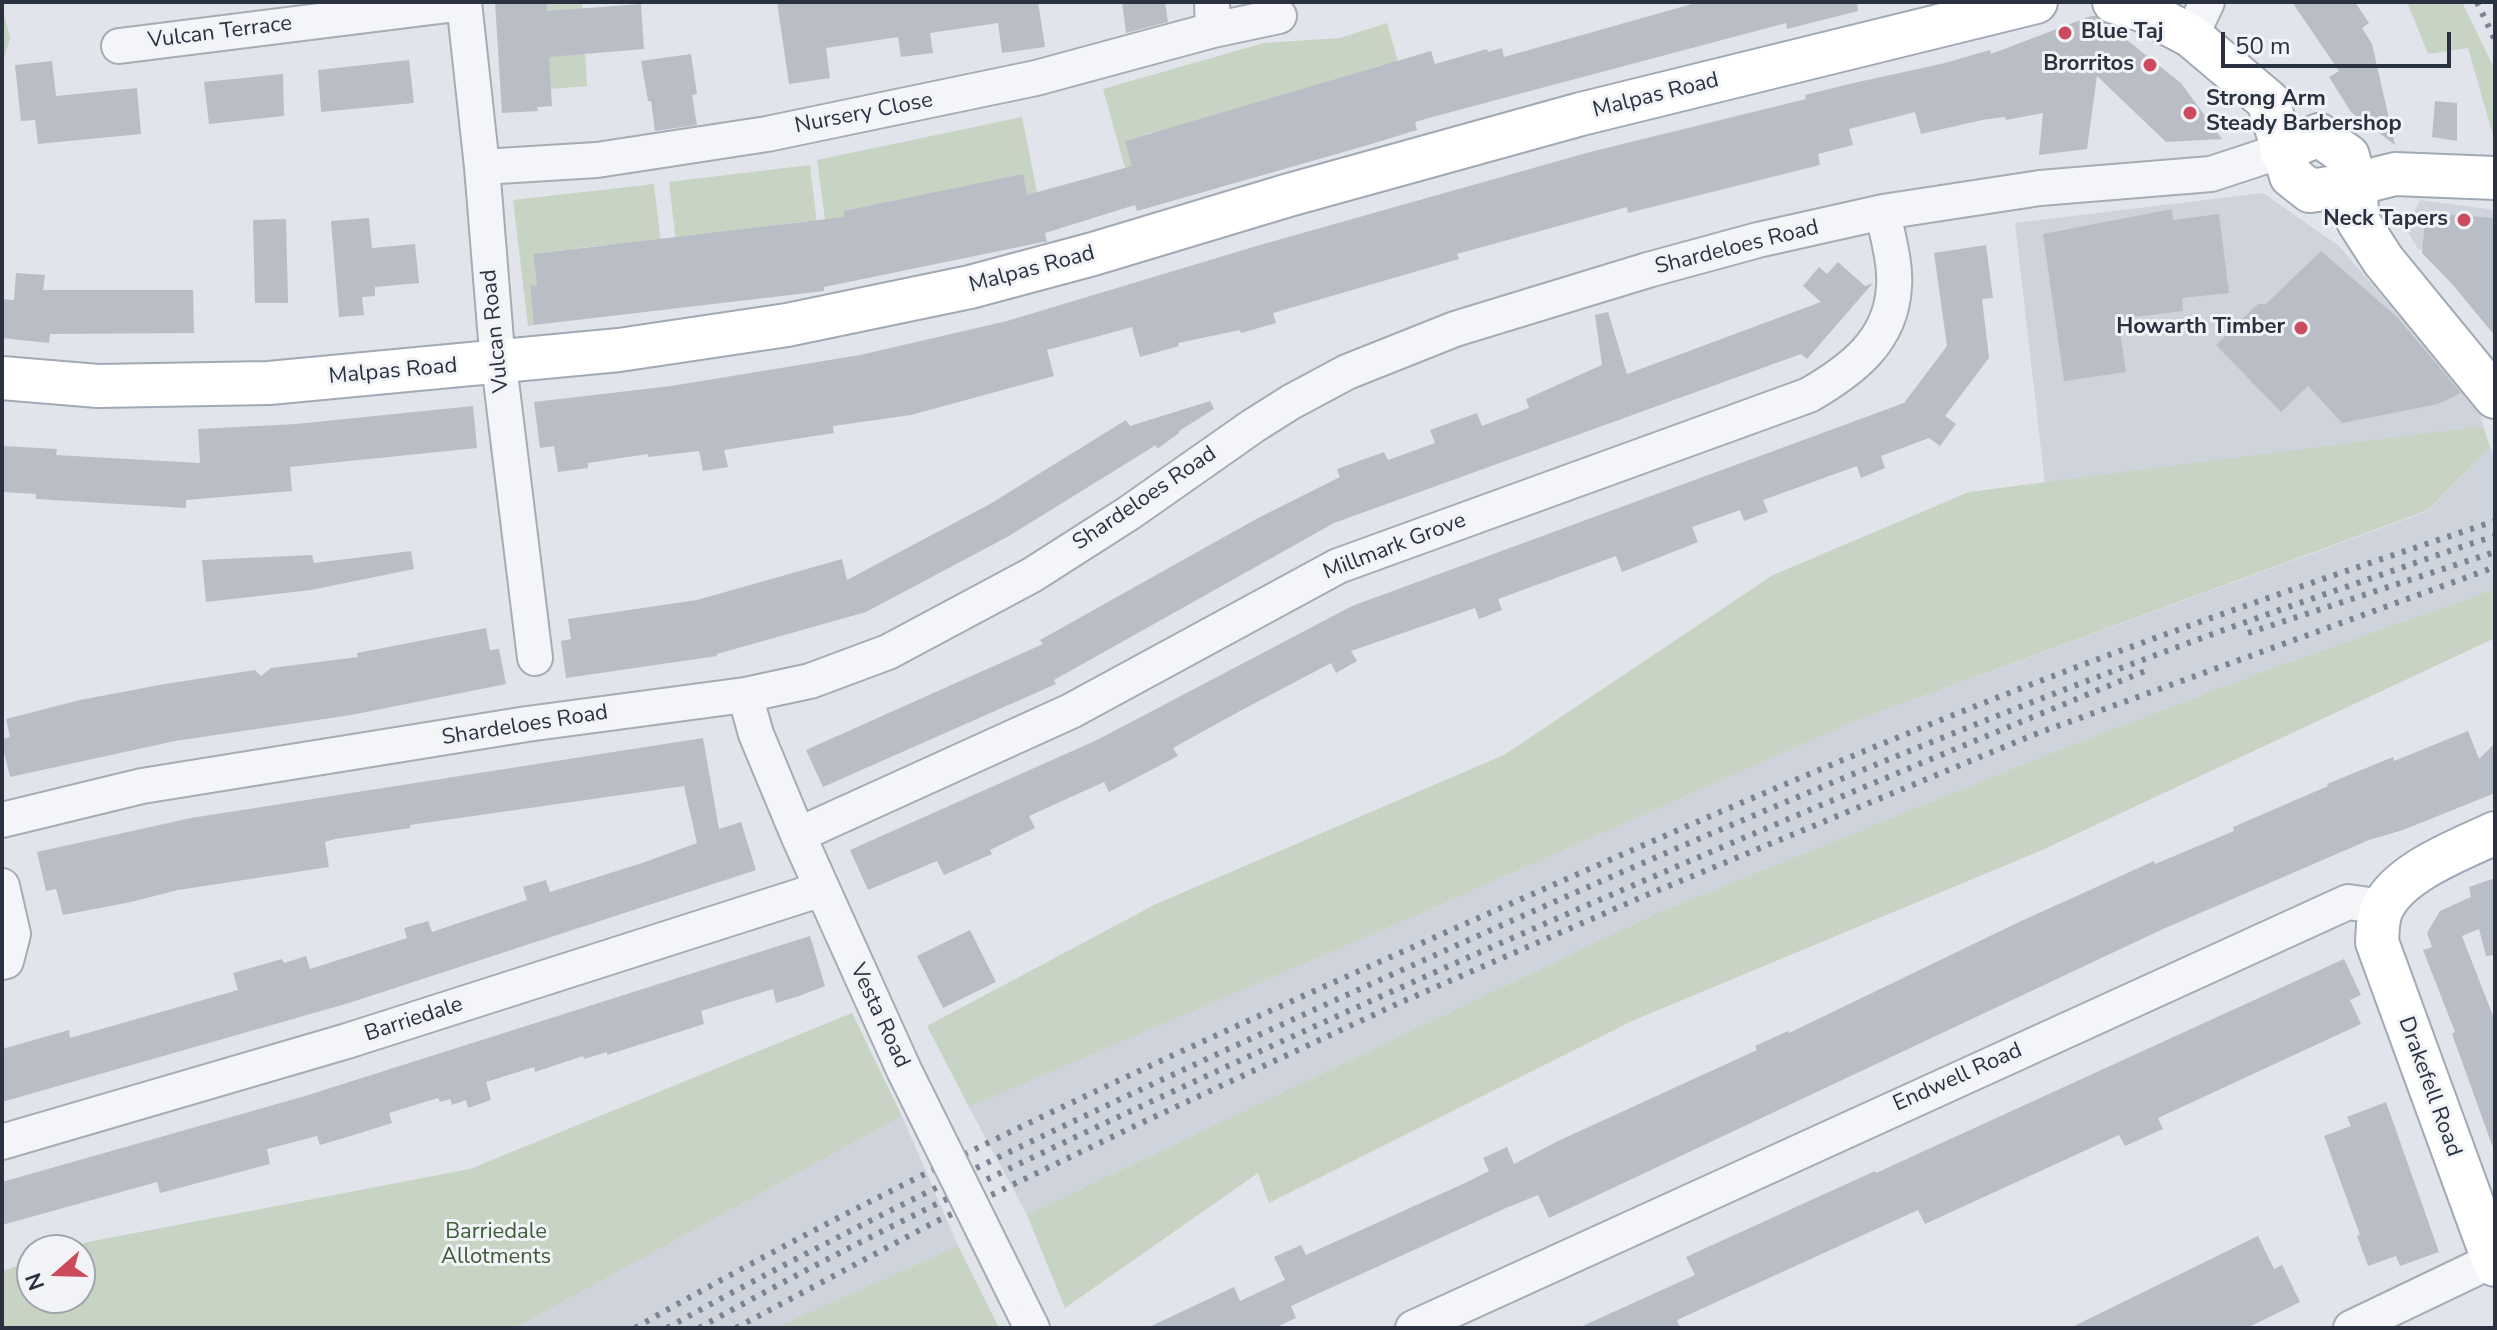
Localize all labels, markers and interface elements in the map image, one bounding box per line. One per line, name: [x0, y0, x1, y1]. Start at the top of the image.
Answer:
street label: Vulcan Terrace: [146, 11, 294, 55]
scale bar: [2225, 16, 2455, 66]
place label: Blue Taj: [2081, 20, 2163, 46]
marker: Blue Taj: [2056, 24, 2074, 42]
text: 50 m: [2235, 30, 2291, 62]
place label: Brorritos: [2043, 52, 2134, 78]
marker: Brorritos: [2141, 56, 2159, 74]
street label: Malpas Road: [1590, 68, 1722, 124]
place label: Strong Arm Steady Barbershop: [2206, 87, 2402, 138]
street label: Nursery Close: [793, 88, 935, 140]
marker: Strong Arm Steady Barbershop: [2181, 104, 2199, 122]
place label: Neck Tapers: [2323, 207, 2448, 233]
marker: Neck Tapers: [2455, 211, 2473, 229]
street label: Shardeloes Road: [1652, 215, 1822, 281]
street label: Malpas Road: [966, 241, 1098, 299]
street label: Vulcan Road: [476, 268, 516, 394]
place label: Howarth Timber: [2116, 315, 2285, 341]
marker: Howarth Timber: [2292, 319, 2310, 337]
street label: Malpas Road: [328, 353, 458, 391]
street label: Shardeloes Road: [1068, 441, 1222, 557]
street label: Millmark Grove: [1320, 508, 1470, 586]
street label: Shardeloes Road: [440, 700, 610, 752]
street label: Vesta Road: [843, 960, 915, 1072]
street label: Barriedale: [362, 992, 466, 1048]
street label: Drakefell Road: [2392, 1014, 2466, 1160]
street label: Endwell Road: [1890, 1038, 2026, 1118]
park label: Barriedale Allotments: [441, 1220, 551, 1272]
north arrow: [16, 1234, 96, 1314]
text: N: [18, 1269, 52, 1294]

